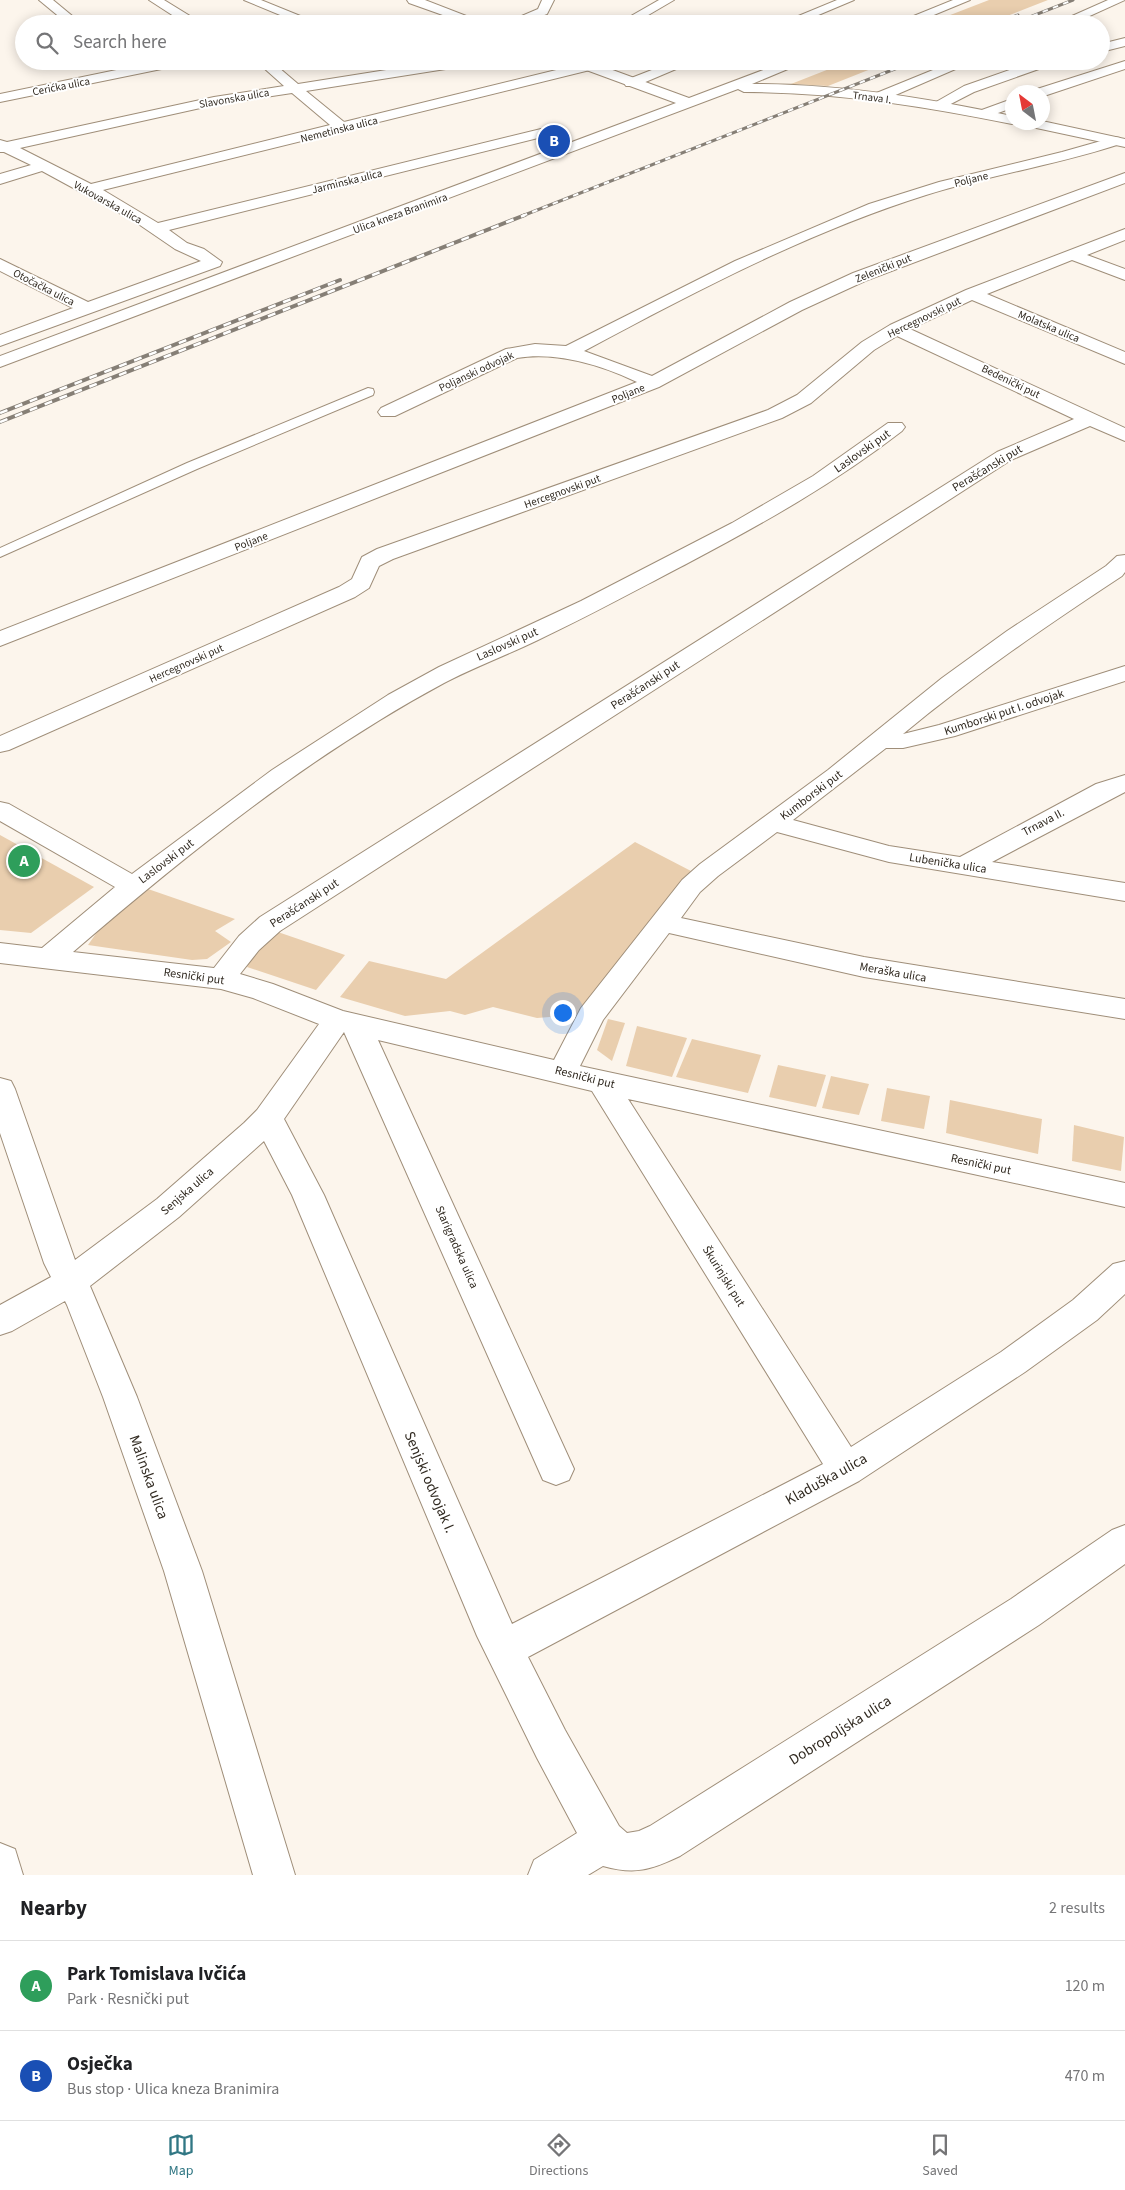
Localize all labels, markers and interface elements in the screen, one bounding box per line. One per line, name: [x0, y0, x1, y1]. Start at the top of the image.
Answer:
search box: [15, 15, 1110, 70]
icon: search: [33, 29, 61, 57]
text: Search here: [73, 29, 167, 56]
street label: Cerićka ulica: [31, 74, 91, 99]
street label: Slavonska ulica: [198, 85, 270, 112]
north arrow: [1005, 85, 1050, 130]
street label: Trnava I.: [852, 88, 892, 107]
street label: Nemetinska ulica: [299, 113, 379, 146]
pin: B: [538, 122, 570, 160]
street label: Jarminska ulica: [310, 165, 384, 197]
street label: Poljane: [953, 168, 990, 191]
street label: Vukovarska ulica: [71, 177, 145, 228]
street label: Ulica kneza Branimira: [351, 189, 450, 238]
street label: Zelenički put: [853, 250, 914, 287]
street label: Otočačka ulica: [10, 265, 77, 309]
street label: Hercegnovski put: [885, 293, 964, 342]
street label: Molatska ulica: [1016, 307, 1082, 346]
street label: Poljanski odvojak: [436, 347, 517, 395]
street label: Bedenički put: [979, 361, 1043, 402]
street label: Poljane: [609, 380, 648, 407]
street label: Laslovski put: [831, 426, 894, 477]
street label: Perašćanski put: [949, 441, 1025, 496]
street label: Hercegnovski put: [522, 471, 603, 512]
street label: Poljane: [232, 528, 271, 555]
street label: Laslovski put: [474, 623, 541, 666]
street label: Hercegnovski put: [147, 640, 226, 687]
street label: Perašćanski put: [608, 657, 683, 714]
street label: Kumborski put I. odvojak: [942, 685, 1066, 740]
street label: Kumborski put: [777, 766, 846, 824]
street label: Trnava II.: [1019, 804, 1067, 841]
street label: Laslovski put: [135, 835, 198, 888]
pin: A: [8, 842, 40, 880]
street label: Lubenička ulica: [908, 849, 988, 878]
street label: Perašćanski put: [267, 875, 342, 932]
street label: Meraška ulica: [858, 958, 928, 987]
street label: Resnički put: [162, 964, 225, 989]
your location: [550, 1000, 576, 1026]
street label: Resnički put: [553, 1062, 617, 1093]
street label: Resnički put: [949, 1150, 1013, 1179]
street label: Senjska ulica: [157, 1164, 217, 1219]
street label: Starigradska ulica: [431, 1203, 482, 1291]
street label: Škurinjski put: [698, 1243, 749, 1310]
street label: Senjski odvojak I.: [399, 1428, 460, 1536]
street label: Malinska ulica: [124, 1432, 173, 1522]
street label: Kladuška ulica: [782, 1448, 871, 1511]
street label: Dobropoljska ulica: [785, 1691, 895, 1770]
text: Nearby: [20, 1893, 87, 1923]
text: 2 results: [1049, 1897, 1105, 1919]
text: Park Tomislava Ivčića: [67, 1961, 246, 1988]
text: A: [31, 1975, 41, 1997]
text: 120 m: [1065, 1975, 1105, 1997]
text: Park · Resnički put: [67, 1988, 189, 2010]
text: Osječka: [67, 2051, 133, 2078]
text: B: [31, 2065, 41, 2087]
text: 470 m: [1065, 2065, 1105, 2087]
text: Bus stop · Ulica kneza Branimira: [67, 2078, 279, 2100]
tab: Map: [167, 2131, 195, 2181]
tab: Directions: [529, 2131, 588, 2181]
tab: Saved: [922, 2131, 958, 2181]

